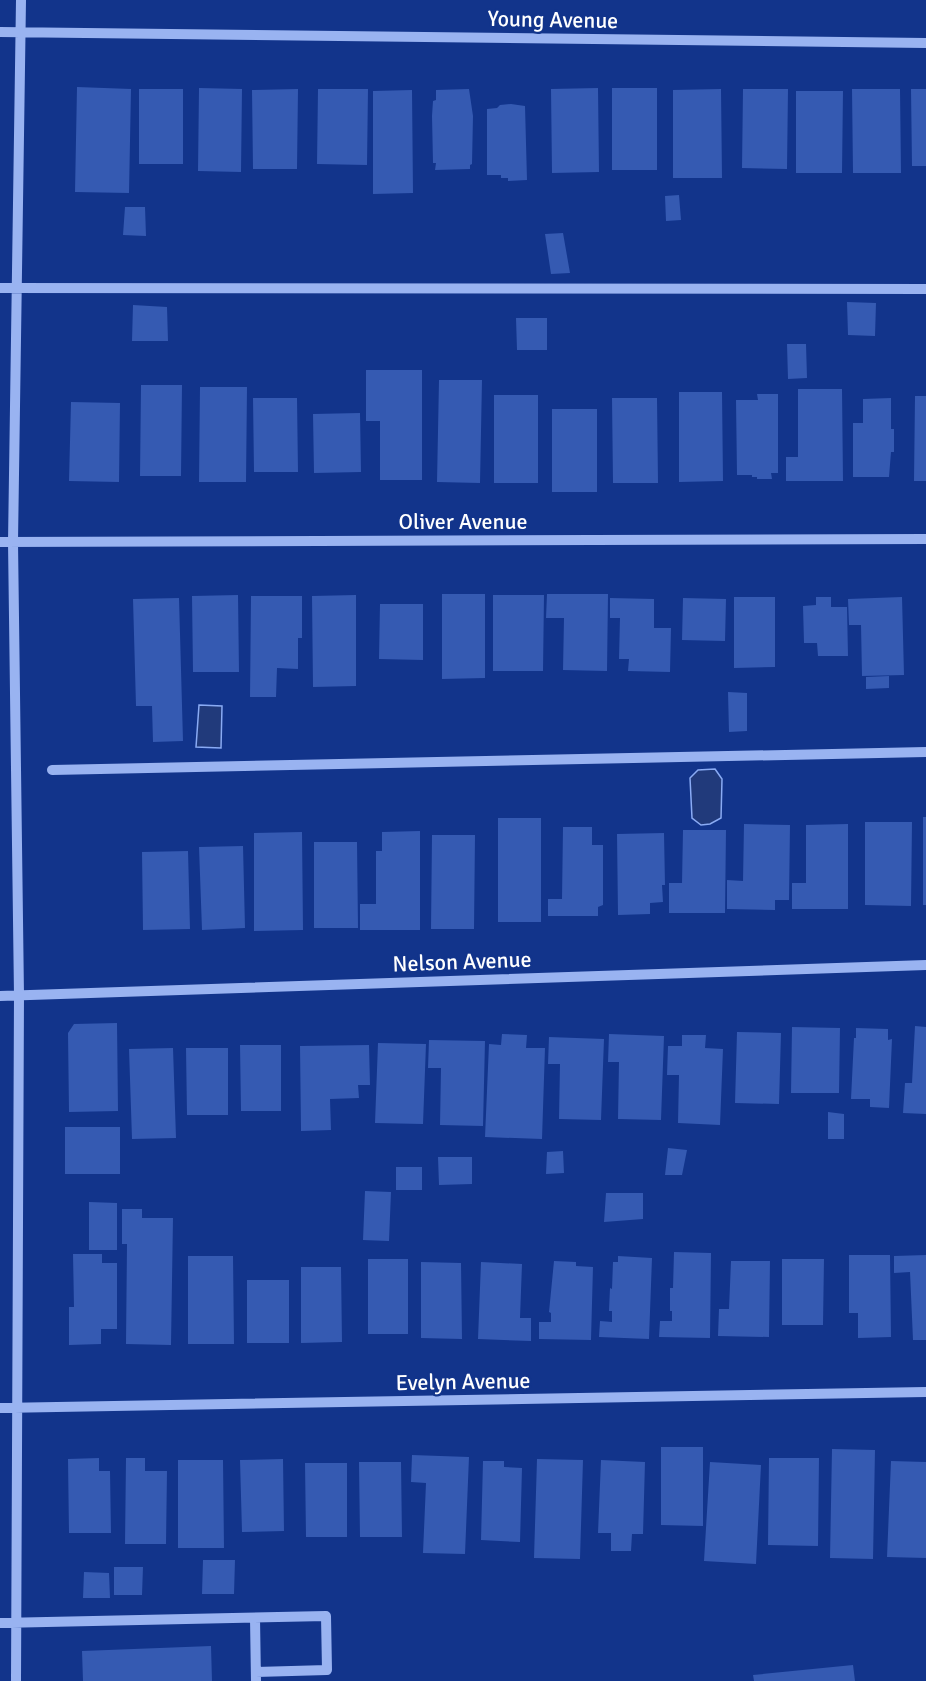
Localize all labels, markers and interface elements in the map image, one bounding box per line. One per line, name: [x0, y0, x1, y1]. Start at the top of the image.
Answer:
street label: Young Avenue: [487, 5, 618, 34]
street label: Oliver Avenue: [398, 508, 528, 535]
street label: Nelson Avenue: [392, 946, 532, 977]
street label: Evelyn Avenue: [395, 1367, 531, 1396]

